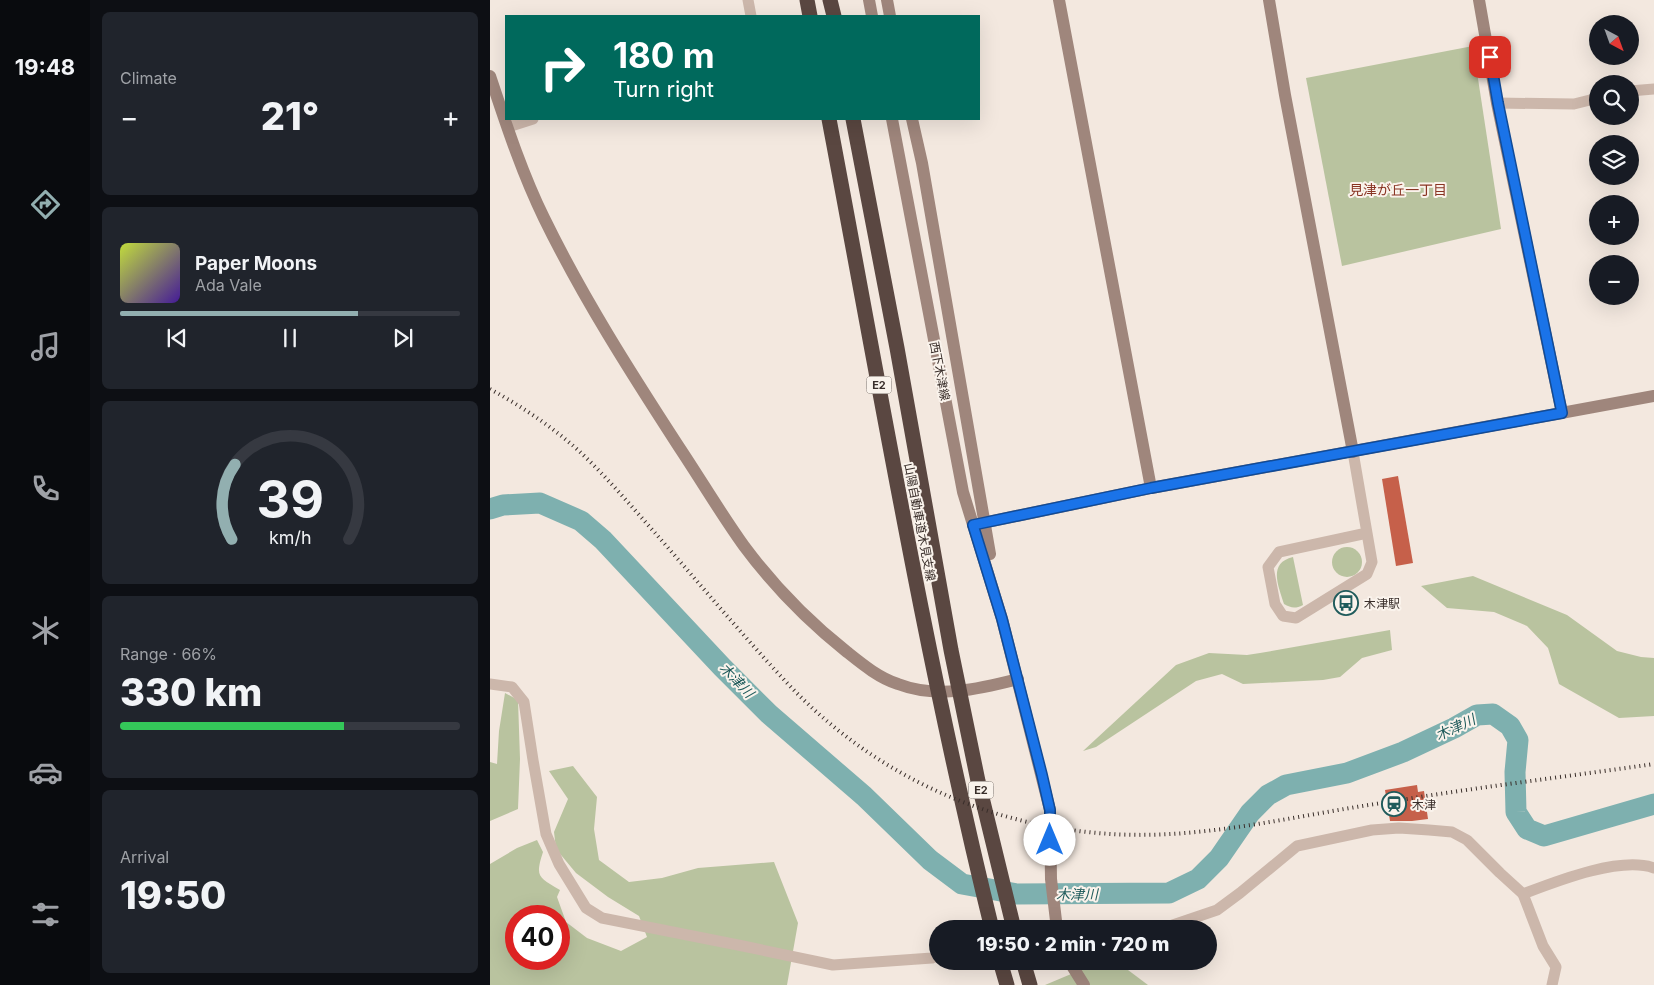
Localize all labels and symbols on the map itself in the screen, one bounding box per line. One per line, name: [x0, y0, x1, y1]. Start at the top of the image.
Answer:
north arrow: [1589, 15, 1639, 65]
pin: [1469, 36, 1511, 78]
district label: 見津が丘一丁目: [1349, 181, 1447, 198]
street label: 西下木津線: [927, 340, 953, 402]
road number: E2: [866, 376, 892, 394]
street label: 山陽自動車道木見支線: [901, 462, 939, 582]
bus stop icon: 木津駅: [1333, 590, 1359, 616]
place label: 木津駅: [1364, 596, 1400, 611]
water label: 木津川: [716, 659, 759, 702]
water label: 木津川: [1432, 710, 1479, 744]
road number: E2: [968, 782, 994, 798]
station icon: 木津: [1381, 791, 1407, 817]
place label: 木津: [1412, 797, 1436, 812]
position arrow: [1023, 813, 1075, 865]
water label: 木津川: [1056, 885, 1100, 903]
speed limit sign: 40: [505, 905, 570, 970]

